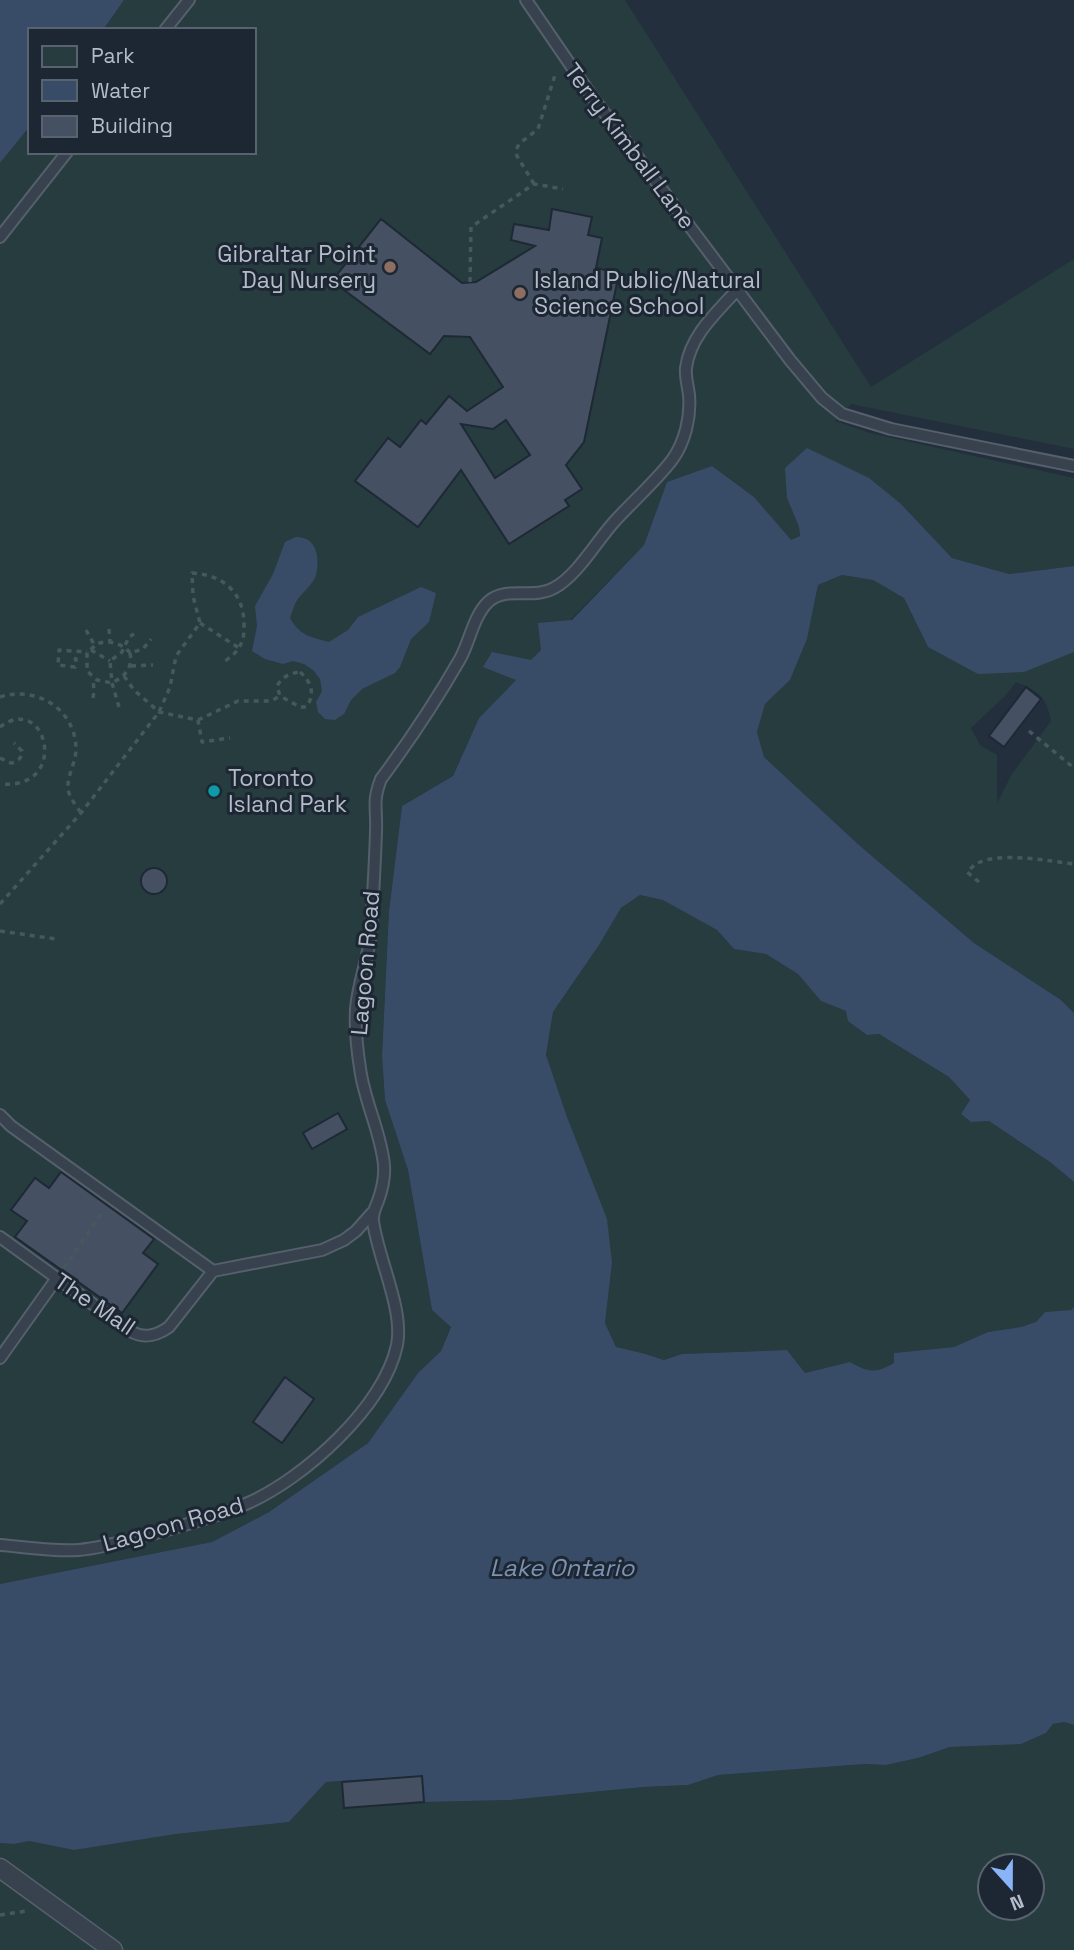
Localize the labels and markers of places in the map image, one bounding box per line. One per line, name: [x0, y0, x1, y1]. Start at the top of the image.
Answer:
place label: Gibraltar Point Day Nursery: [217, 239, 376, 295]
marker: Gibraltar Point Day Nursery: [382, 259, 398, 275]
place label: Island Public/Natural Science School: [534, 265, 761, 321]
marker: Island Public/Natural Science School: [512, 285, 528, 301]
place label: Toronto Island Park: [228, 763, 347, 819]
marker: Toronto Island Park: [206, 783, 222, 799]

